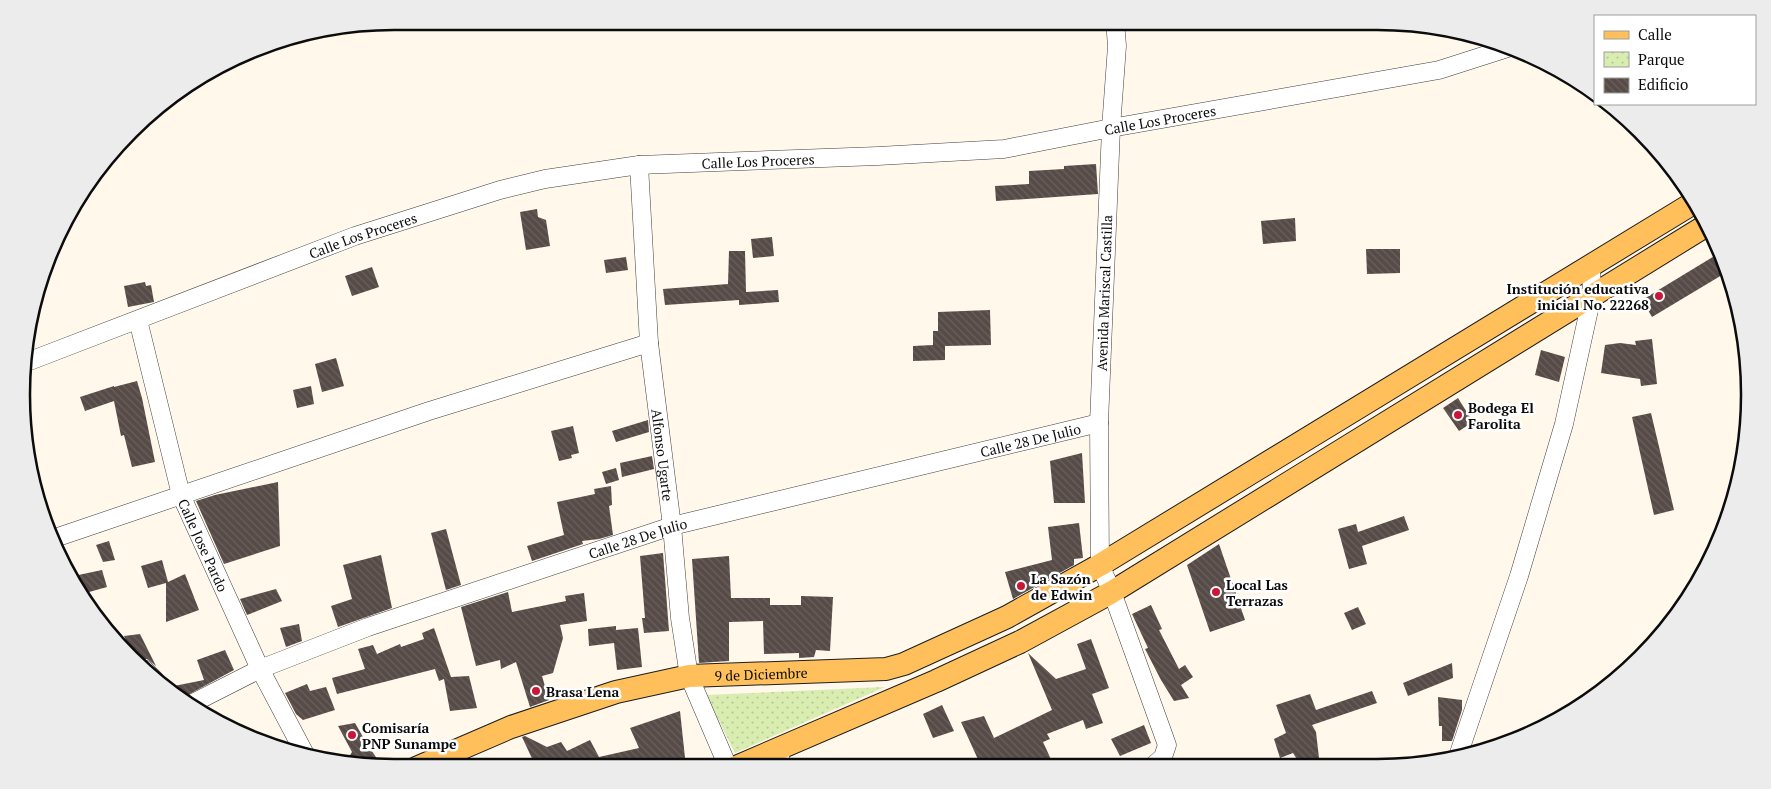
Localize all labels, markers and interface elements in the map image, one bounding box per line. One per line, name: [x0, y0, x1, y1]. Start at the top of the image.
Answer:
legend: [1594, 15, 1756, 105]
text: Calle: [1638, 24, 1672, 44]
text: Parque: [1638, 49, 1685, 69]
text: Edificio: [1638, 74, 1688, 94]
street label: Calle Los Proceres: [1102, 100, 1217, 139]
street label: Calle Los Proceres: [701, 149, 815, 172]
street label: Calle Los Proceres: [306, 208, 419, 262]
street label: Avenida Mariscal Castilla: [1092, 215, 1116, 371]
place label: Institución educativa inicial No. 22268: [1507, 279, 1649, 314]
marker: Institución educativa inicial No. 22268: [1653, 290, 1665, 302]
place label: Bodega El Farolita: [1468, 398, 1534, 433]
street label: Alfonso Ugarte: [648, 407, 678, 502]
marker: Bodega El Farolita: [1452, 409, 1464, 421]
street label: Calle 28 De Julio: [978, 418, 1083, 461]
street label: Calle Jose Pardo: [174, 495, 233, 595]
street label: Calle 28 De Julio: [586, 513, 689, 563]
place label: La Sazón de Edwin: [1031, 569, 1092, 604]
place label: Local Las Terrazas: [1226, 575, 1288, 610]
marker: La Sazón de Edwin: [1015, 580, 1027, 592]
marker: Local Las Terrazas: [1210, 586, 1222, 598]
street label: 9 de Diciembre: [714, 662, 808, 685]
place label: Brasa Lena: [546, 682, 620, 701]
marker: Brasa Lena: [530, 685, 542, 697]
place label: Comisaría PNP Sunampe: [362, 718, 457, 753]
marker: Comisaría PNP Sunampe: [346, 729, 358, 741]

